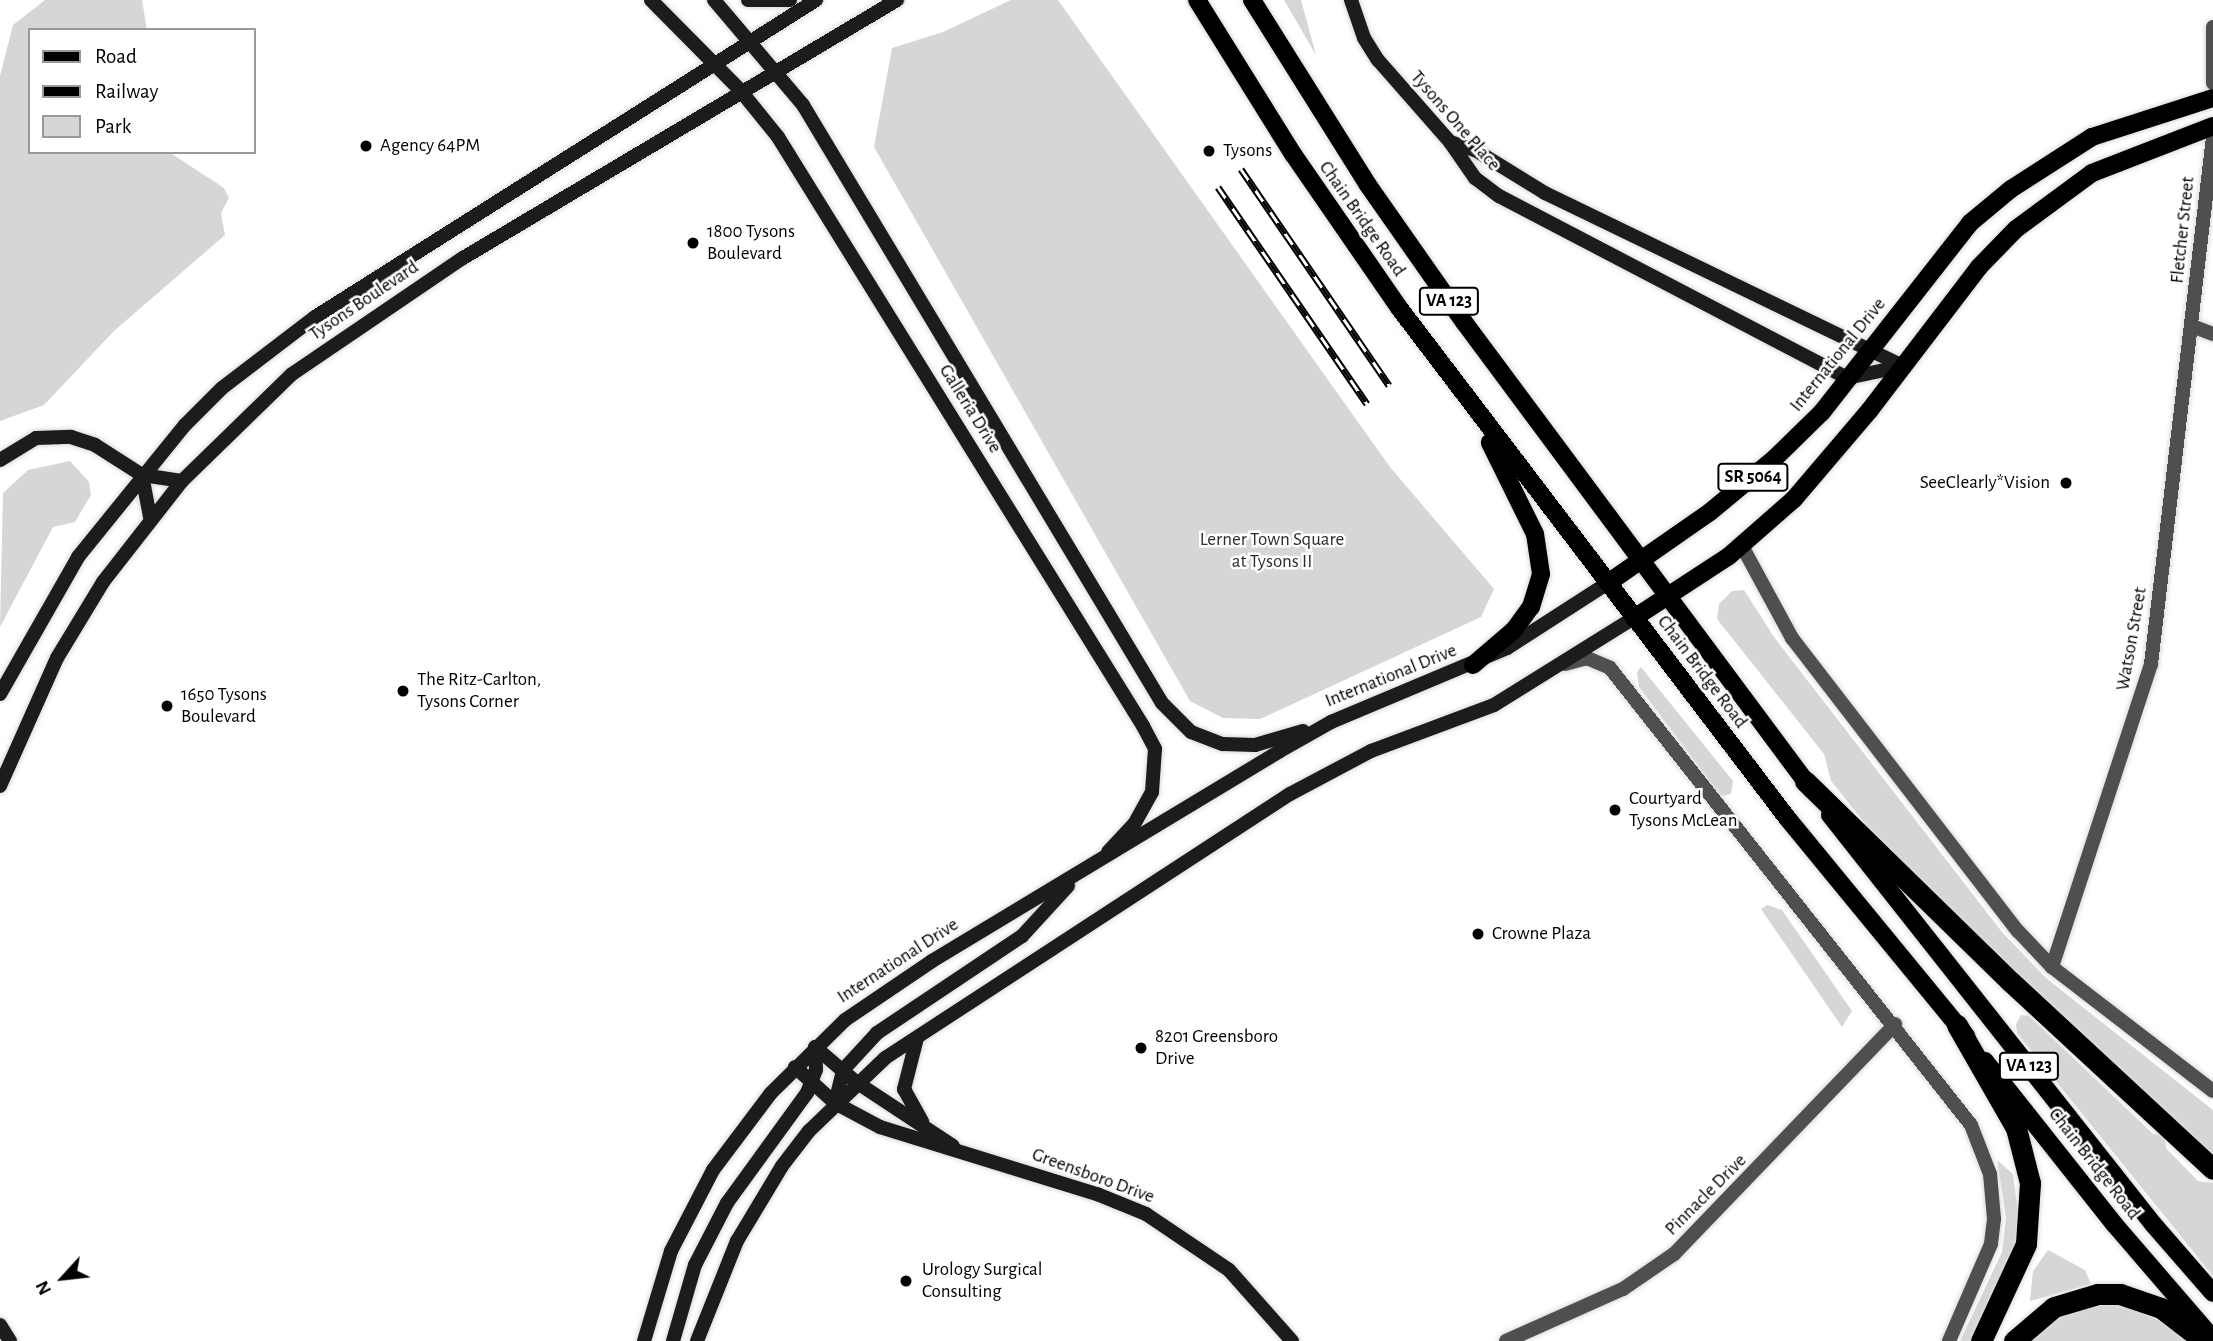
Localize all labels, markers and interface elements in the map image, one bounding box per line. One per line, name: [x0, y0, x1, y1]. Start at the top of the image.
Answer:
legend: [28, 28, 256, 154]
text: Road: [95, 46, 137, 67]
street label: Tysons One Place: [1405, 66, 1505, 176]
text: Railway: [95, 81, 158, 102]
text: Park: [95, 116, 131, 137]
place label: Agency 64PM: [380, 135, 480, 157]
marker: Agency 64PM: [358, 138, 374, 154]
place label: Tysons: [1223, 140, 1272, 162]
marker: Tysons: [1201, 143, 1217, 159]
street label: Chain Bridge Road: [1314, 157, 1410, 281]
street label: Fletcher Street: [2166, 175, 2200, 285]
place label: 1800 Tysons Boulevard: [707, 221, 795, 265]
marker: 1800 Tysons Boulevard: [685, 235, 701, 251]
street label: Tysons Boulevard: [305, 256, 423, 346]
road number: VA 123: [1418, 286, 1480, 316]
street label: International Drive: [1785, 294, 1891, 416]
street label: Galleria Drive: [934, 360, 1006, 458]
road number: SR 5064: [1716, 462, 1790, 491]
place label: SeeClearly*Vision: [1920, 472, 2050, 494]
marker: SeeClearly*Vision: [2056, 473, 2076, 493]
park label: Lerner Town Square at Tysons II: [1200, 529, 1344, 573]
street label: Watson Street: [2112, 586, 2152, 692]
street label: Chain Bridge Road: [1652, 611, 1752, 733]
street label: International Drive: [1322, 639, 1460, 713]
place label: The Ritz-Carlton, Tysons Corner: [417, 669, 541, 713]
marker: The Ritz-Carlton, Tysons Corner: [395, 683, 411, 699]
place label: 1650 Tysons Boulevard: [181, 684, 267, 728]
marker: 1650 Tysons Boulevard: [159, 698, 175, 714]
place label: Courtyard Tysons McLean: [1629, 788, 1737, 832]
marker: Courtyard Tysons McLean: [1607, 802, 1623, 818]
street label: International Drive: [833, 913, 963, 1009]
place label: Crowne Plaza: [1492, 923, 1591, 945]
marker: Crowne Plaza: [1470, 926, 1486, 942]
place label: 8201 Greensboro Drive: [1155, 1026, 1278, 1070]
marker: 8201 Greensboro Drive: [1133, 1040, 1149, 1056]
road number: VA 123: [1997, 1051, 2060, 1080]
street label: Chain Bridge Road: [2043, 1104, 2145, 1224]
street label: Greensboro Drive: [1029, 1143, 1157, 1209]
street label: Pinnacle Drive: [1660, 1149, 1752, 1241]
north arrow: [28, 1243, 98, 1313]
place label: Urology Surgical Consulting: [922, 1259, 1043, 1303]
marker: Urology Surgical Consulting: [896, 1271, 916, 1291]
text: N: [32, 1278, 55, 1298]

